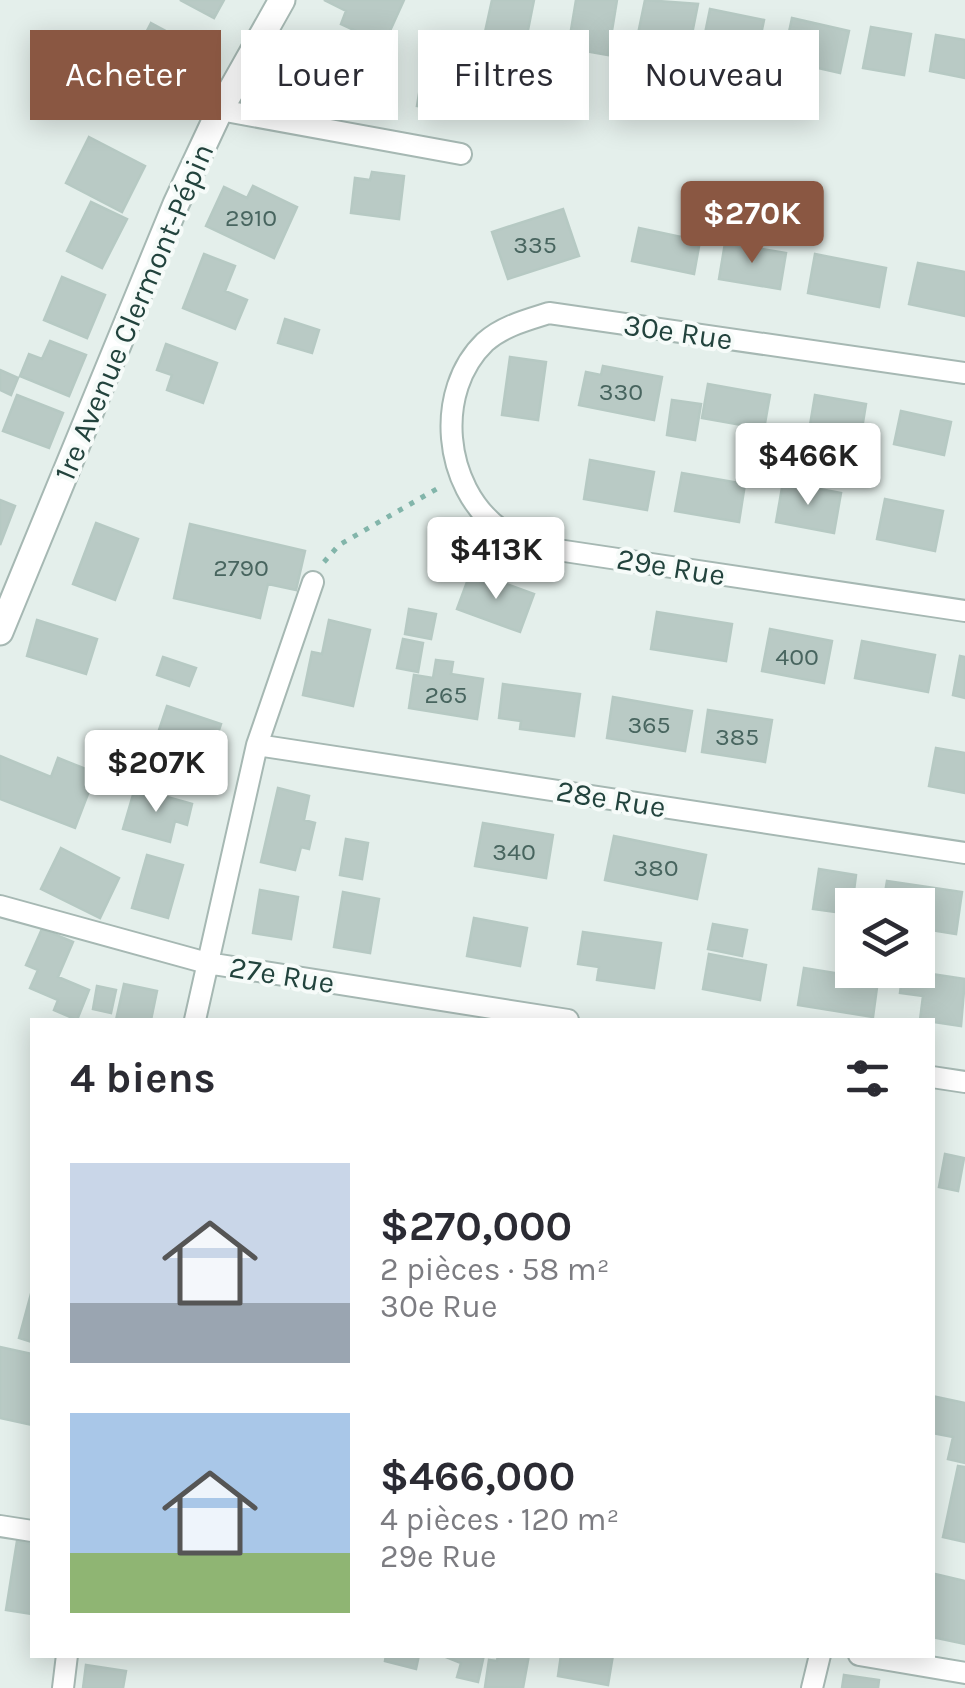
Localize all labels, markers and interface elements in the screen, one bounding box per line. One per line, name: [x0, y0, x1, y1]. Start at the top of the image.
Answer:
chip: Acheter: [30, 30, 221, 120]
chip: Louer: [241, 30, 398, 120]
chip: Filtres: [418, 30, 589, 120]
chip: Nouveau: [609, 30, 819, 120]
street label: 1re Avenue Clermont-Pépin: [46, 138, 222, 486]
pin: $270K: [682, 181, 822, 266]
text: $270K: [703, 195, 801, 232]
house number: 2910: [225, 203, 277, 232]
house number: 335: [513, 230, 557, 259]
street label: 30e Rue: [621, 307, 735, 357]
house number: 330: [599, 377, 643, 406]
pin: $466K: [738, 423, 878, 508]
text: $466K: [758, 437, 858, 474]
pin: $413K: [426, 517, 566, 602]
text: $413K: [449, 531, 543, 568]
street label: 29e Rue: [614, 541, 728, 593]
house number: 2790: [213, 553, 269, 582]
house number: 400: [775, 642, 819, 671]
house number: 265: [425, 680, 467, 709]
house number: 365: [627, 710, 671, 739]
house number: 385: [715, 722, 759, 751]
pin: $207K: [86, 730, 226, 815]
text: $207K: [107, 744, 205, 781]
street label: 28e Rue: [554, 773, 668, 825]
house number: 340: [492, 837, 536, 866]
house number: 380: [634, 853, 678, 882]
map controls: [835, 888, 935, 988]
button: layers: [835, 888, 935, 988]
street label: 27e Rue: [227, 949, 337, 1001]
icon: filters: [840, 1051, 895, 1106]
text: 4 biens: [70, 1053, 216, 1103]
text: $270,000: [380, 1201, 572, 1251]
icon: home: [150, 1203, 270, 1323]
text: 2 pièces · 58 m²: [380, 1251, 610, 1288]
text: 30e Rue: [380, 1288, 497, 1325]
text: $466,000: [380, 1451, 575, 1501]
icon: home: [150, 1453, 270, 1573]
text: 4 pièces · 120 m²: [380, 1501, 619, 1538]
text: 29e Rue: [380, 1538, 497, 1575]

